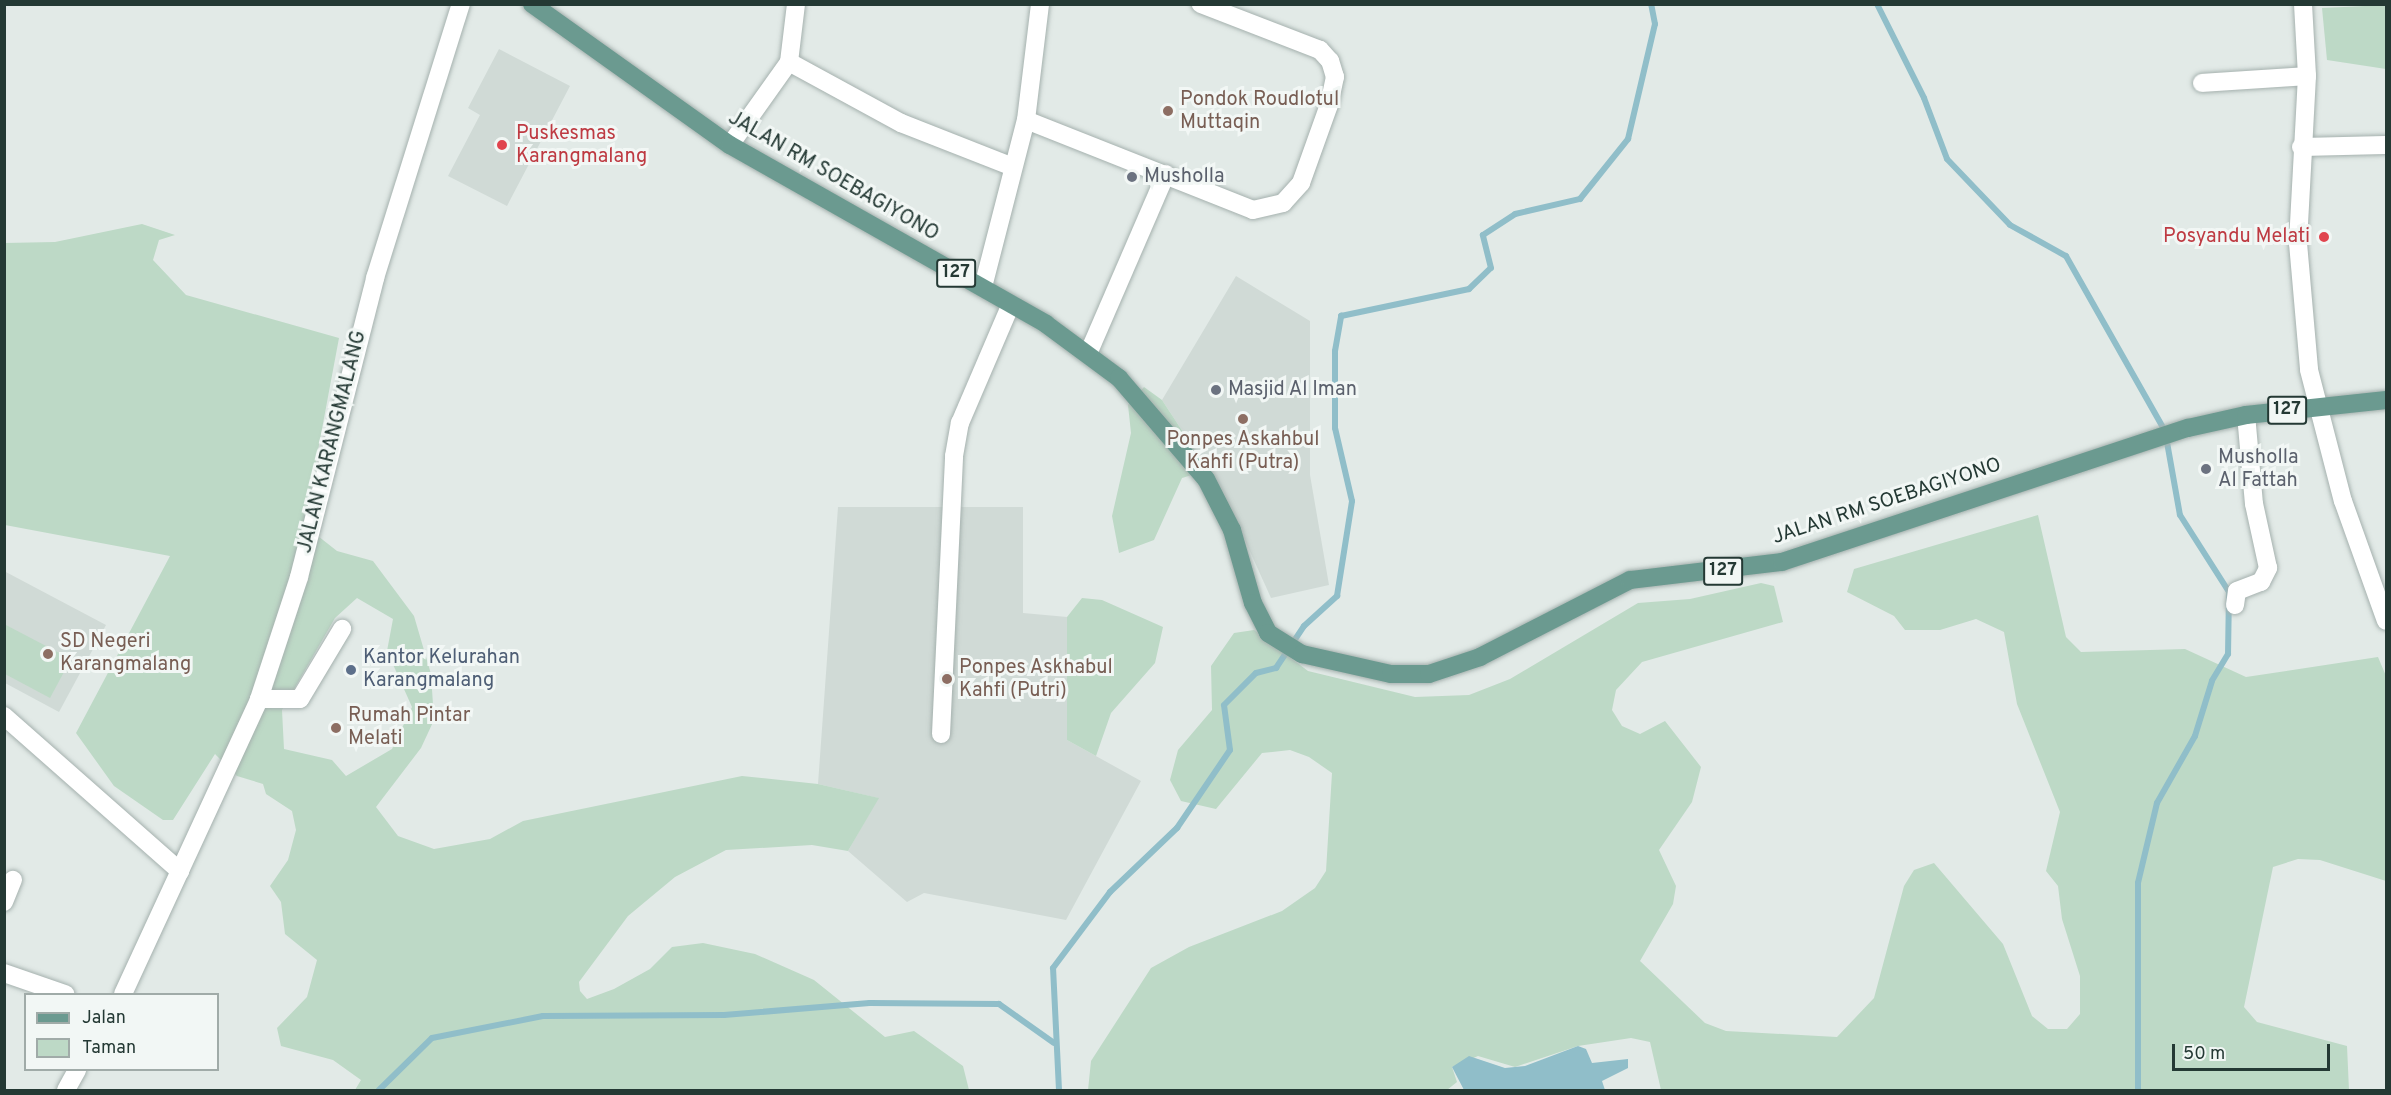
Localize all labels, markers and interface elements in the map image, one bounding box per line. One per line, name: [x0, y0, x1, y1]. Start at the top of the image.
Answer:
place label: Pondok Roudlotul Muttaqin: [1180, 88, 1339, 135]
marker: Pondok Roudlotul Muttaqin: [1161, 104, 1175, 118]
street label: JALAN RM SOEBAGIYONO: [723, 107, 943, 247]
place label: Puskesmas Karangmalang: [516, 122, 647, 169]
marker: Puskesmas Karangmalang: [493, 136, 511, 154]
place label: Musholla: [1144, 165, 1224, 189]
marker: Musholla: [1125, 170, 1139, 184]
place label: Posyandu Melati: [2163, 225, 2310, 249]
marker: Posyandu Melati: [2315, 228, 2333, 246]
road number: 127: [935, 258, 977, 288]
street label: JALAN KARANGMALANG: [294, 328, 372, 556]
place label: Masjid Al Iman: [1228, 378, 1358, 402]
marker: Masjid Al Iman: [1209, 383, 1223, 397]
road number: 127: [2266, 395, 2308, 425]
marker: Ponpes Askahbul Kahfi (Putra): [1236, 412, 1250, 426]
place label: Ponpes Askahbul Kahfi (Putra): [1166, 428, 1320, 475]
place label: Musholla Al Fattah: [2218, 446, 2298, 493]
street label: JALAN RM SOEBAGIYONO: [1770, 454, 2004, 550]
marker: Musholla Al Fattah: [2199, 462, 2213, 476]
road number: 127: [1702, 556, 1744, 586]
place label: SD Negeri Karangmalang: [60, 630, 191, 677]
place label: Kantor Kelurahan Karangmalang: [363, 646, 520, 693]
marker: SD Negeri Karangmalang: [41, 647, 55, 661]
place label: Ponpes Askhabul Kahfi (Putri): [959, 656, 1114, 703]
marker: Kantor Kelurahan Karangmalang: [344, 663, 358, 677]
marker: Ponpes Askhabul Kahfi (Putri): [940, 672, 954, 686]
place label: Rumah Pintar Melati: [348, 704, 470, 751]
marker: Rumah Pintar Melati: [329, 721, 343, 735]
legend: [24, 993, 219, 1071]
text: Jalan: [82, 1007, 126, 1030]
scale bar: [2175, 1032, 2332, 1070]
text: Taman: [82, 1037, 136, 1060]
text: 50 m: [2183, 1043, 2225, 1066]

